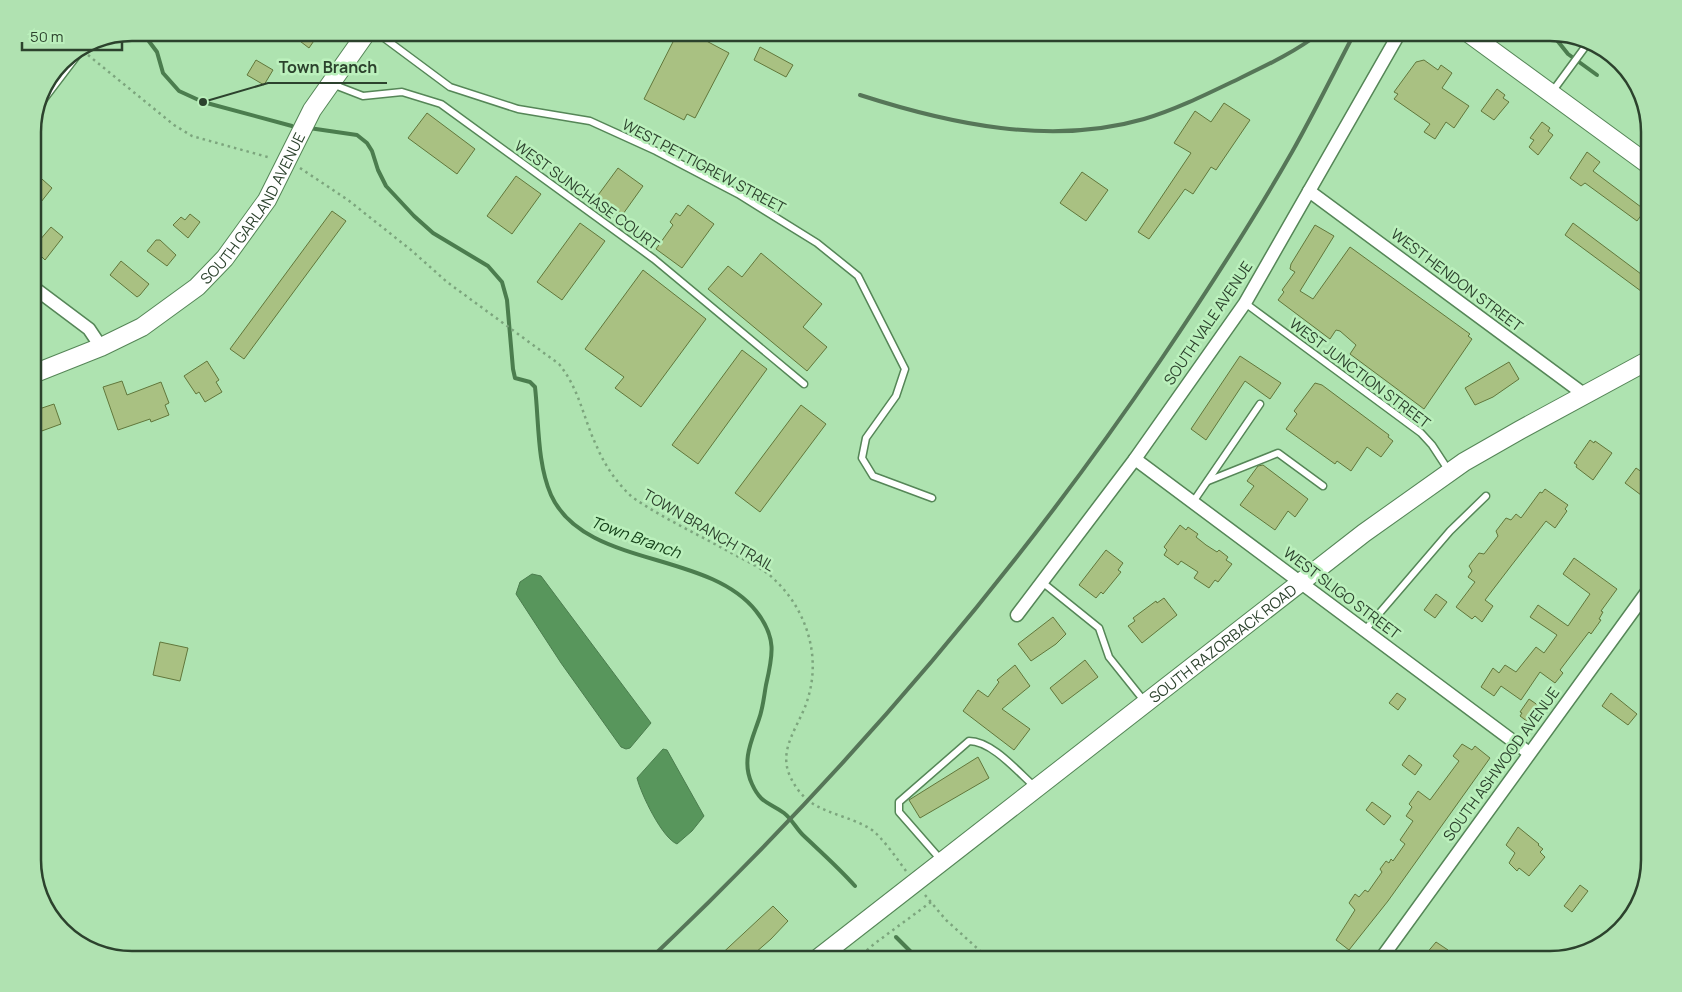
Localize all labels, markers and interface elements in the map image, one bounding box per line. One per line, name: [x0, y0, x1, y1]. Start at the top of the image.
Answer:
scale bar: [22, 20, 122, 52]
text: 50 m: [30, 26, 64, 47]
callout: Town Branch: [268, 52, 387, 83]
text: Town Branch: [279, 56, 377, 78]
street label: WEST PETTIGREW STREET: [619, 114, 789, 218]
street label: SOUTH GARLAND AVENUE: [195, 129, 310, 288]
street label: WEST SUNCHASE COURT: [510, 135, 664, 255]
street label: WEST HENDON STREET: [1387, 223, 1527, 337]
street label: SOUTH VALE AVENUE: [1159, 257, 1257, 389]
street label: WEST JUNCTION STREET: [1285, 313, 1435, 433]
street label: TOWN BRANCH TRAIL: [640, 484, 779, 576]
water label: Town Branch: [588, 511, 685, 564]
street label: WEST SLIGO STREET: [1279, 542, 1405, 644]
street label: SOUTH RAZORBACK ROAD: [1144, 579, 1301, 707]
street label: SOUTH ASHWOOD AVENUE: [1438, 683, 1564, 845]

